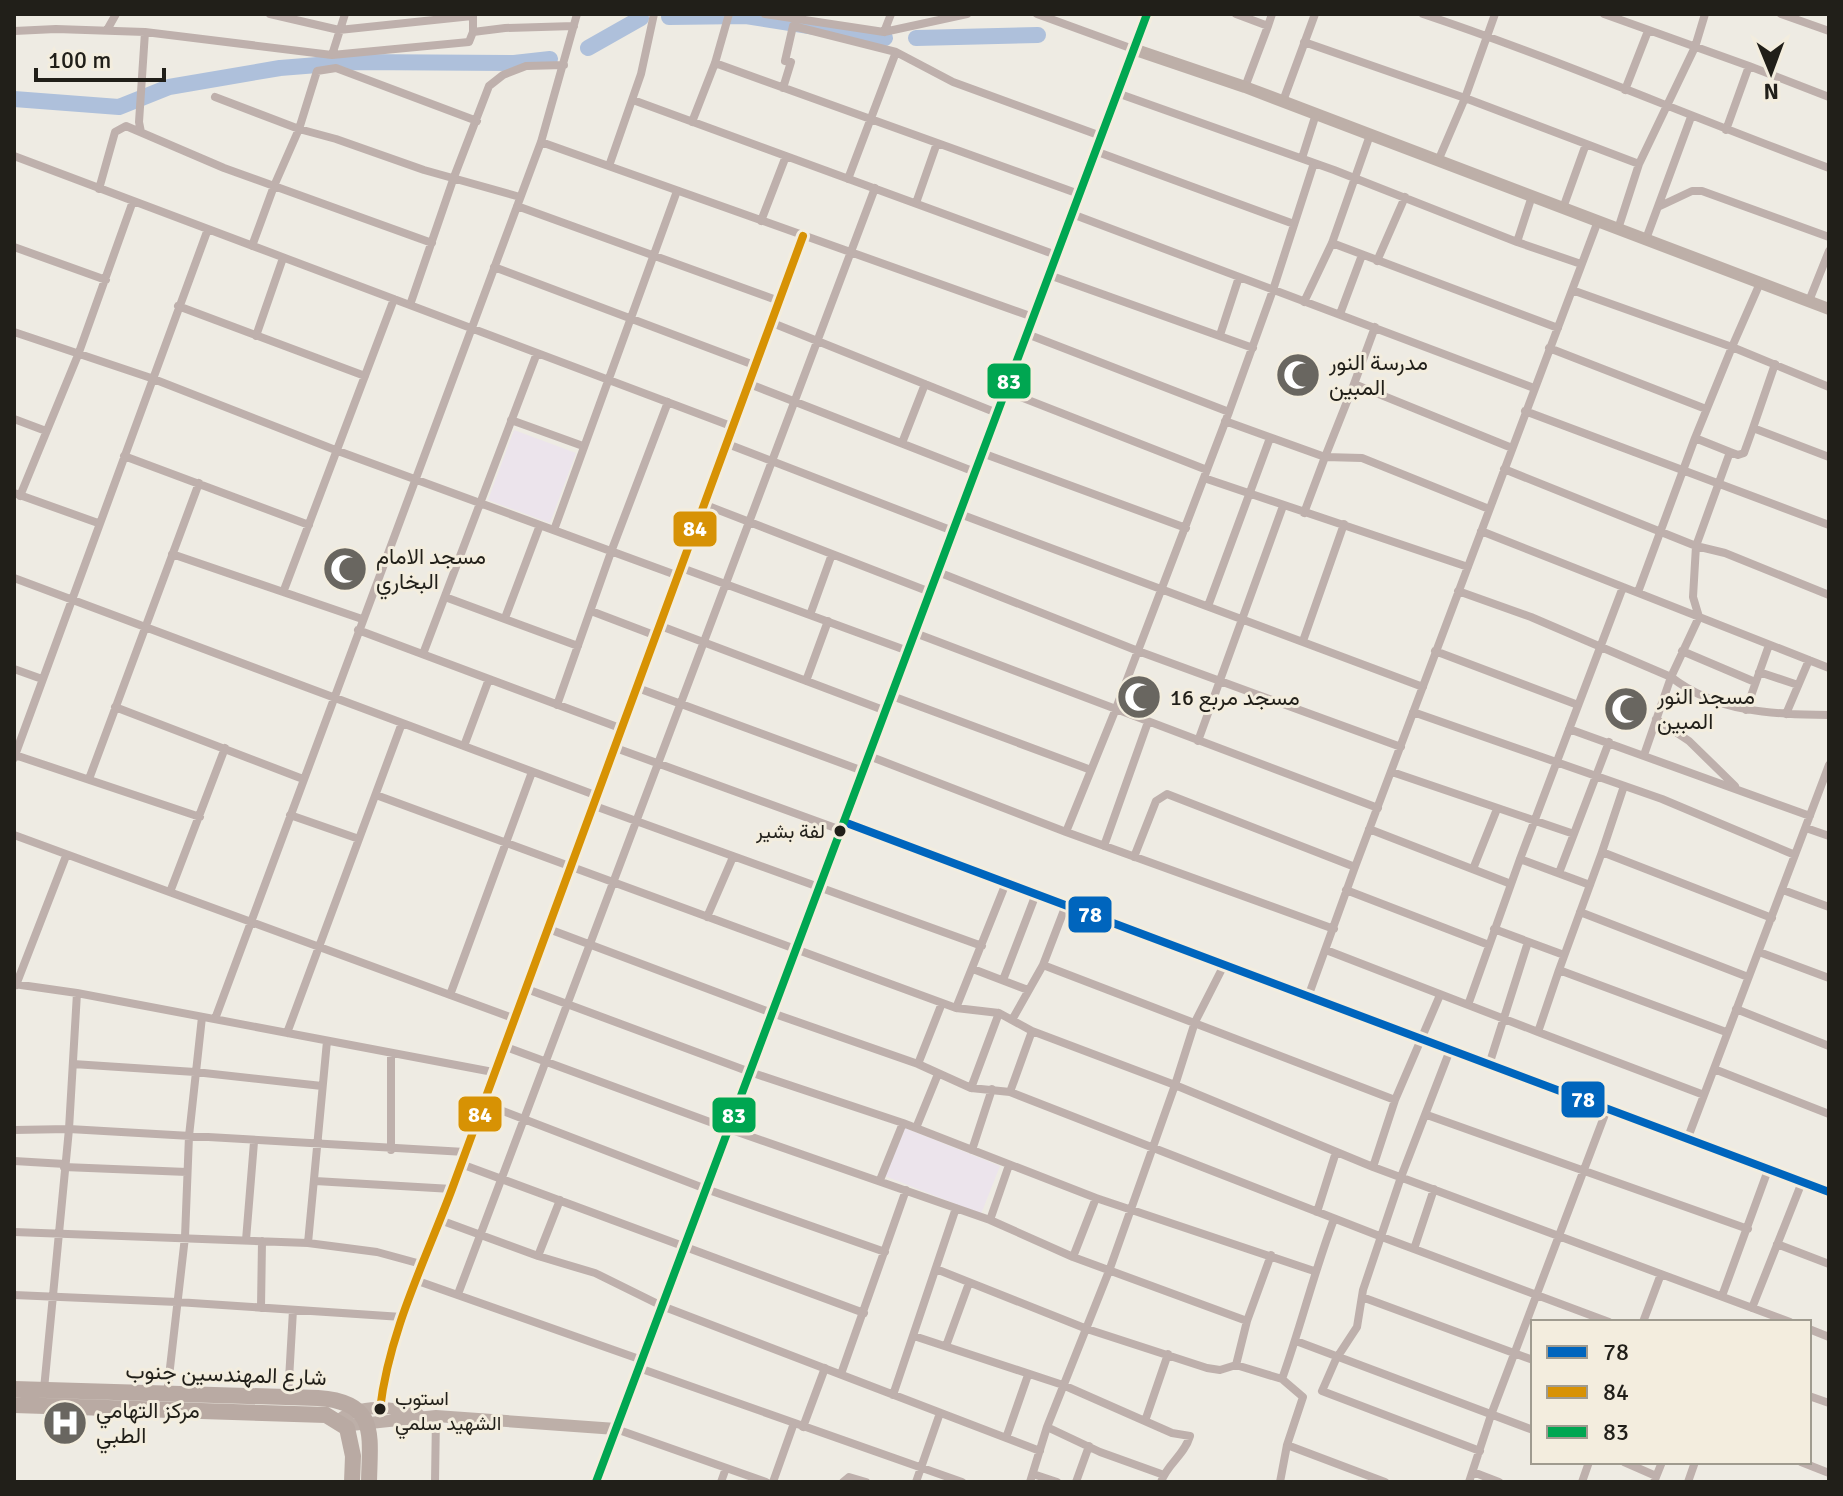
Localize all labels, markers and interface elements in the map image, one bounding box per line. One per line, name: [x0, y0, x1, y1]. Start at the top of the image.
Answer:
scale bar: [36, 32, 164, 82]
north arrow: [1731, 32, 1811, 112]
text: 100 m: [48, 45, 111, 75]
text: N: [1763, 78, 1779, 105]
place label: مدرسة النور المبين: [1328, 349, 1428, 401]
mosque icon: مدرسة النور المبين: [1274, 351, 1322, 399]
line badge: 83: [986, 362, 1032, 400]
text: 83: [997, 368, 1021, 395]
line badge: 84: [672, 510, 718, 548]
text: 84: [683, 515, 707, 542]
place label: مسجد الامام البخاري: [376, 543, 486, 600]
mosque icon: مسجد الامام البخاري: [321, 545, 369, 593]
mosque icon: مسجد مربع 16: [1115, 673, 1163, 721]
place label: مسجد النور المبين: [1656, 683, 1755, 735]
place label: مسجد مربع 16: [1170, 684, 1300, 712]
mosque icon: مسجد النور المبين: [1602, 685, 1650, 733]
place label: لفة بشير: [755, 819, 825, 844]
marker: لفة بشير: [832, 823, 848, 839]
line badge: 78: [1067, 895, 1113, 934]
text: 78: [1078, 901, 1102, 928]
line badge: 78: [1560, 1080, 1606, 1119]
text: 78: [1571, 1086, 1595, 1113]
line badge: 84: [457, 1095, 503, 1133]
line badge: 83: [711, 1096, 757, 1134]
text: 84: [468, 1101, 492, 1128]
text: 83: [722, 1102, 746, 1129]
legend: [1531, 1320, 1811, 1464]
text: 78: [1603, 1337, 1629, 1367]
street label: شارع المهندسين جنوب: [125, 1357, 327, 1392]
text: 84: [1603, 1377, 1629, 1407]
place label: استوب الشهيد سلمي: [395, 1386, 501, 1440]
place label: مركز التهامي الطبي: [96, 1397, 200, 1454]
hospital icon: مركز التهامي الطبي: [41, 1399, 89, 1447]
marker: استوب الشهيد سلمي: [372, 1401, 388, 1417]
text: 83: [1603, 1417, 1629, 1447]

